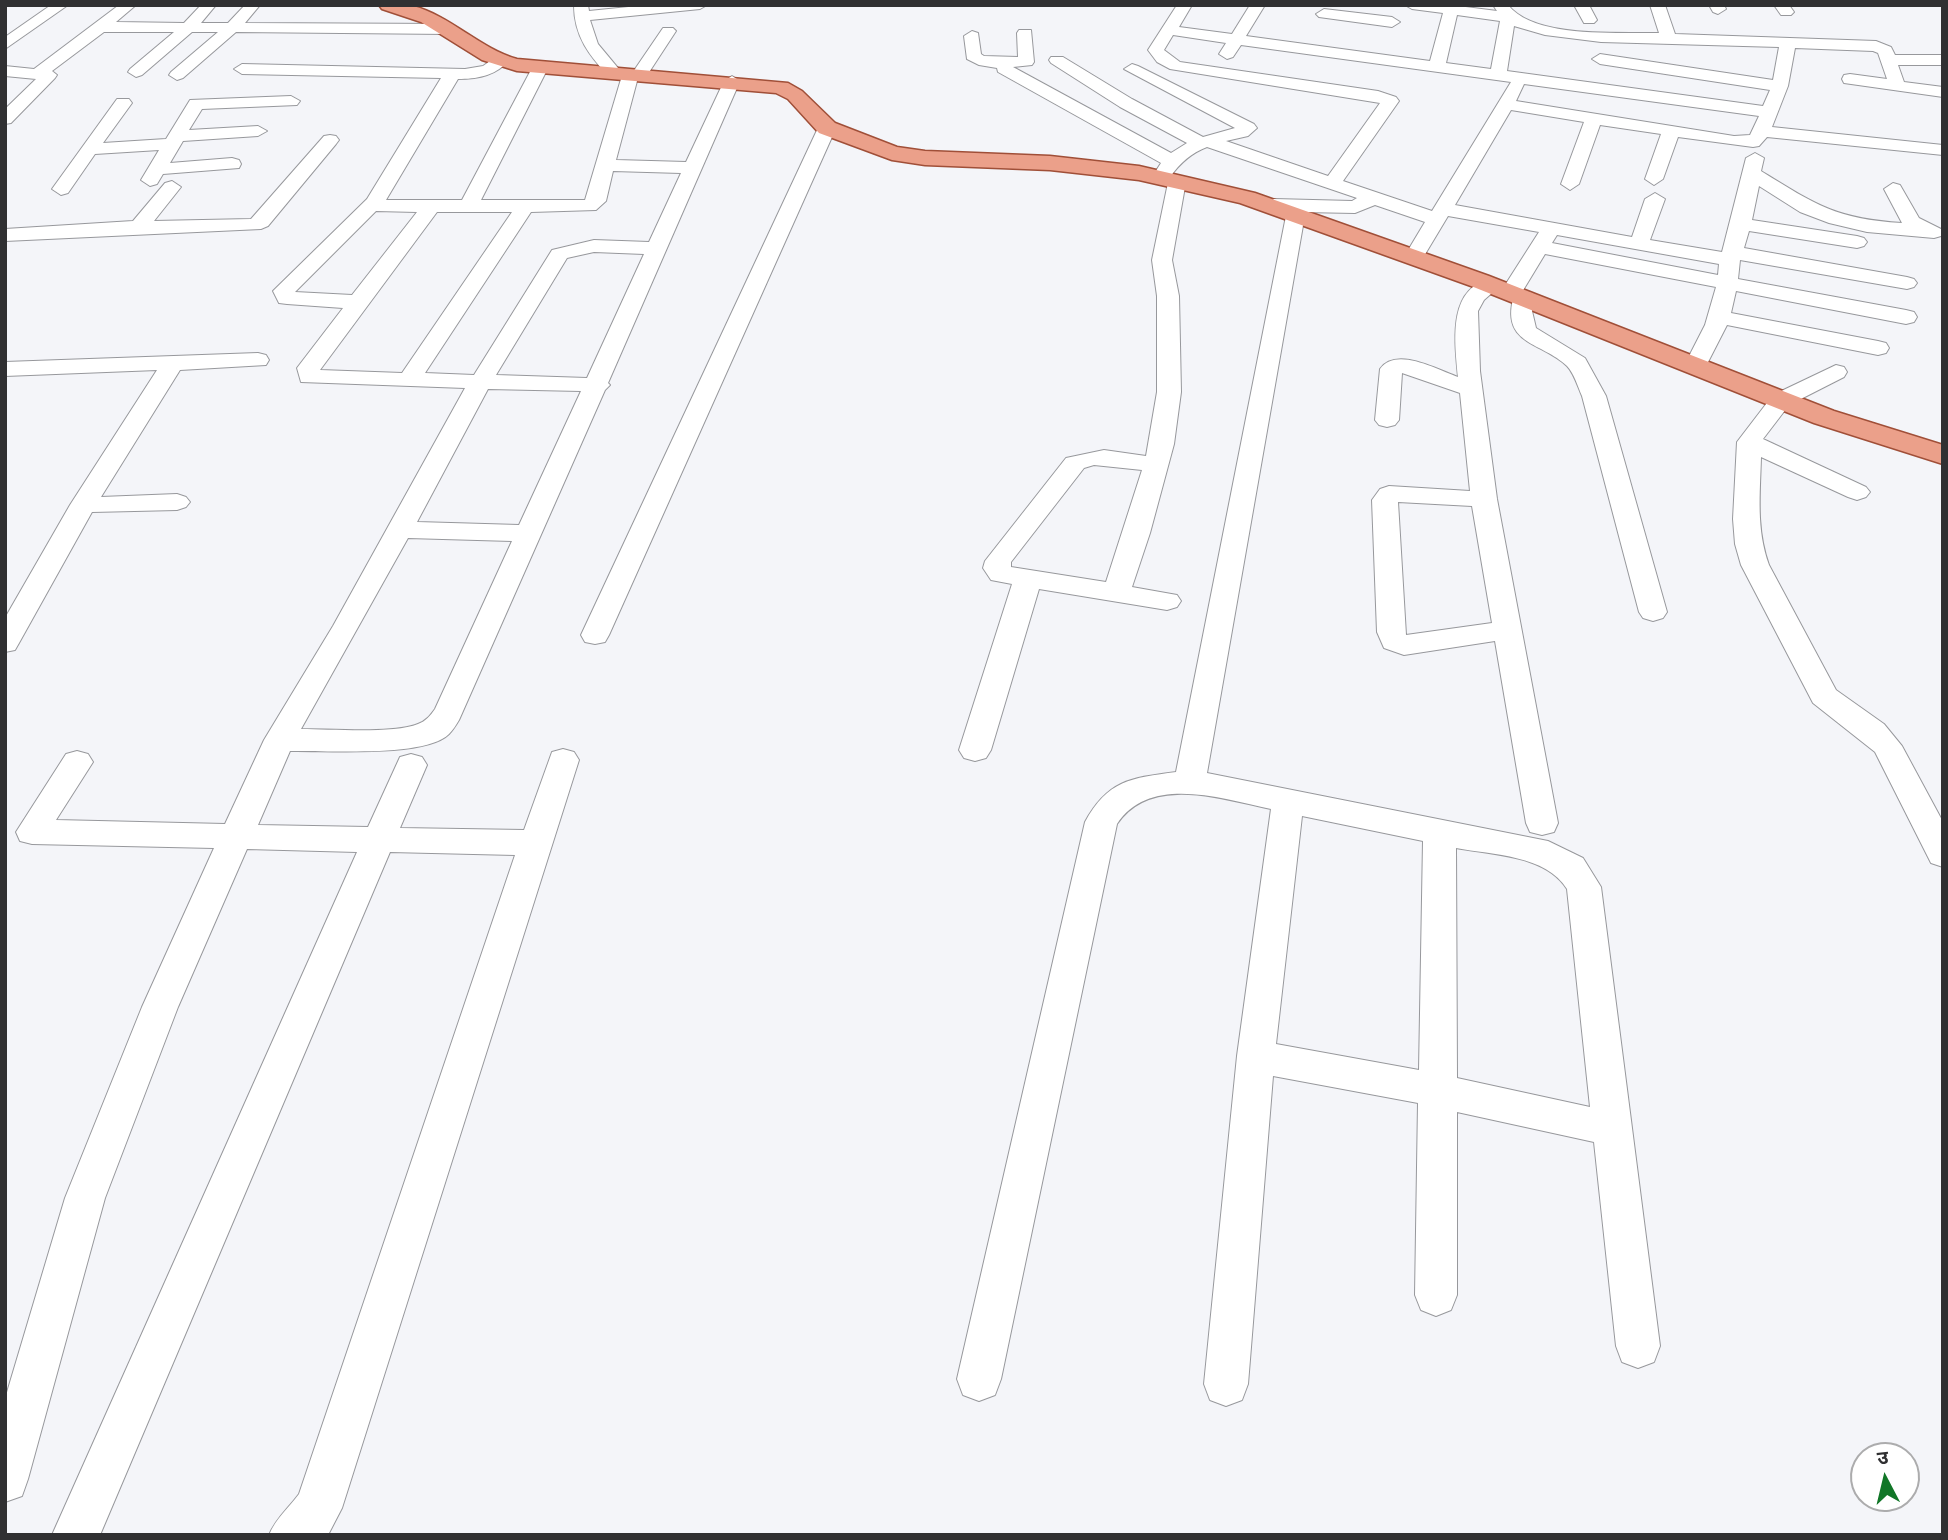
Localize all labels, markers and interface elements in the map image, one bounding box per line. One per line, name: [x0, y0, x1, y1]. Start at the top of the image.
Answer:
north arrow: [1850, 1442, 1920, 1512]
text: उ: [1876, 1446, 1890, 1470]

